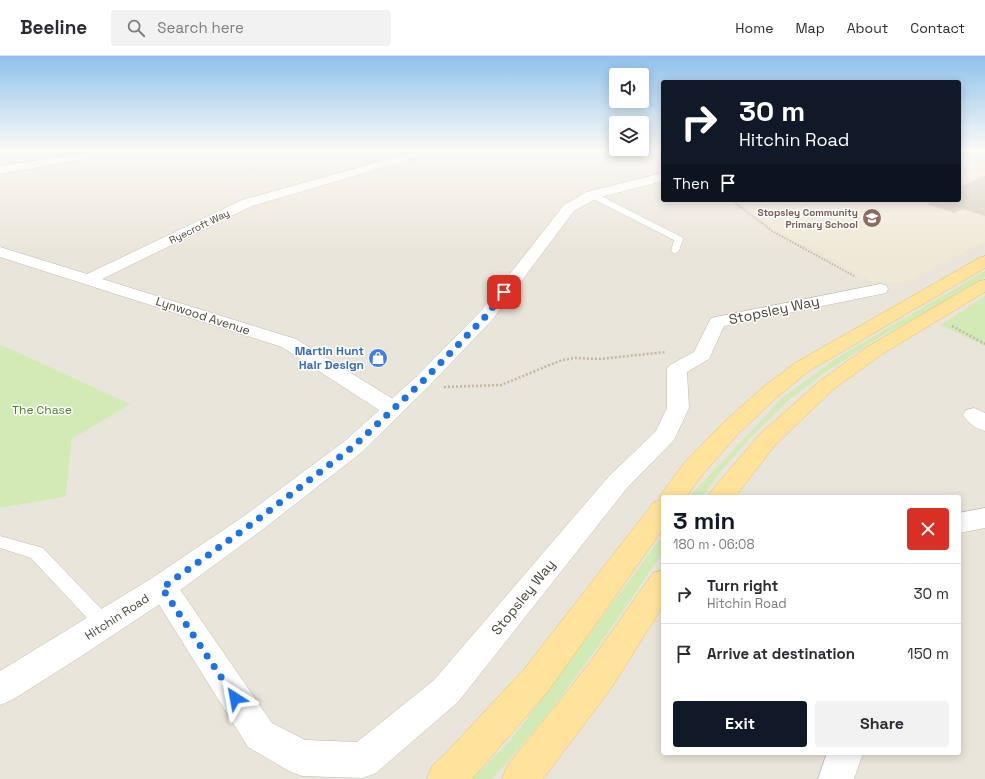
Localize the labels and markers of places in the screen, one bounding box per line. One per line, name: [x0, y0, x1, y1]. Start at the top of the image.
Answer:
place label: Stopsley Community Primary School: [757, 206, 858, 231]
school or university icon: Stopsley Community Primary School: [861, 207, 883, 229]
pin: [487, 275, 521, 309]
place label: Martin Hunt Hair Design: [295, 343, 364, 373]
shop icon: Martin Hunt Hair Design: [367, 347, 389, 369]

